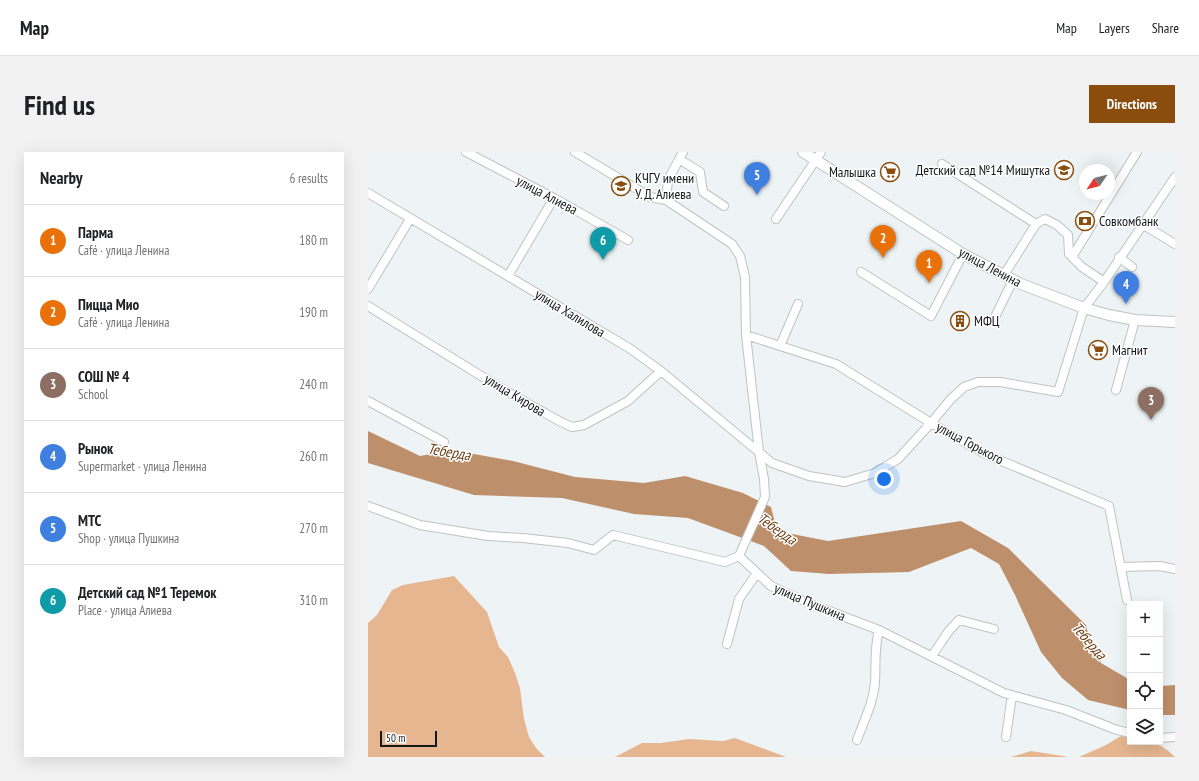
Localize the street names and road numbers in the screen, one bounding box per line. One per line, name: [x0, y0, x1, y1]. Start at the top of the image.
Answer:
street label: улица Алиева: [513, 171, 581, 219]
street label: улица Ленина: [956, 243, 1024, 291]
street label: улица Халилова: [532, 285, 608, 341]
street label: улица Кирова: [481, 370, 549, 420]
street label: улица Горького: [933, 418, 1007, 468]
street label: улица Пушкина: [772, 579, 848, 625]

